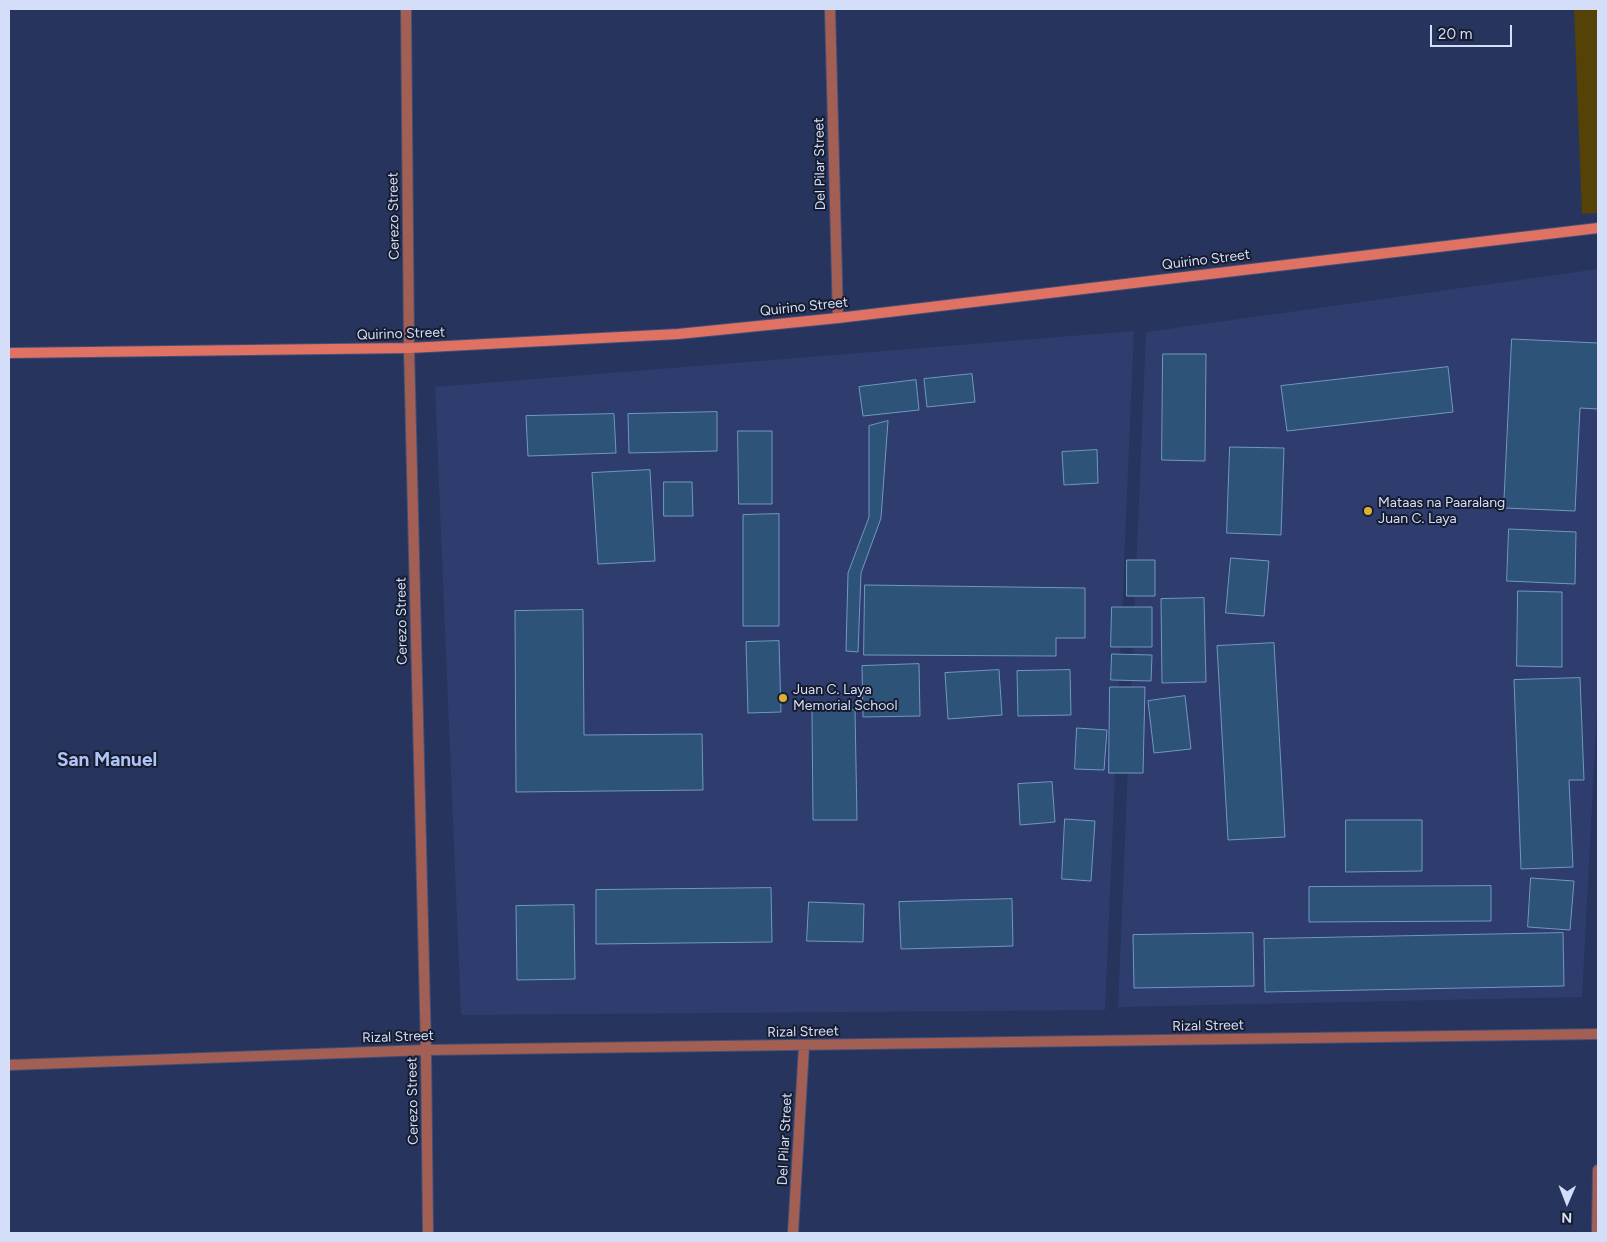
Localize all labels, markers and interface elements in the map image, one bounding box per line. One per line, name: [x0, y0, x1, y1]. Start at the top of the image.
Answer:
scale bar: [1432, 15, 1514, 47]
text: 20 m: [1438, 25, 1472, 43]
street label: Del Pilar Street: [811, 117, 829, 211]
street label: Cerezo Street: [385, 172, 403, 260]
street label: Quirino Street: [1161, 246, 1251, 274]
street label: Quirino Street: [759, 294, 849, 320]
street label: Quirino Street: [356, 324, 446, 344]
place label: Mataas na Paaralang Juan C. Laya: [1378, 495, 1505, 528]
marker: Mataas na Paaralang Juan C. Laya: [1362, 505, 1374, 517]
street label: Cerezo Street: [393, 577, 411, 665]
place label: Juan C. Laya Memorial School: [793, 682, 897, 714]
marker: Juan C. Laya Memorial School: [777, 692, 789, 704]
district label: San Manuel: [57, 749, 157, 771]
street label: Rizal Street: [1172, 1017, 1244, 1035]
street label: Rizal Street: [767, 1023, 839, 1041]
street label: Rizal Street: [362, 1027, 434, 1047]
street label: Cerezo Street: [404, 1057, 422, 1145]
street label: Del Pilar Street: [774, 1092, 796, 1186]
north arrow: [1542, 1177, 1592, 1227]
text: N: [1561, 1209, 1572, 1226]

